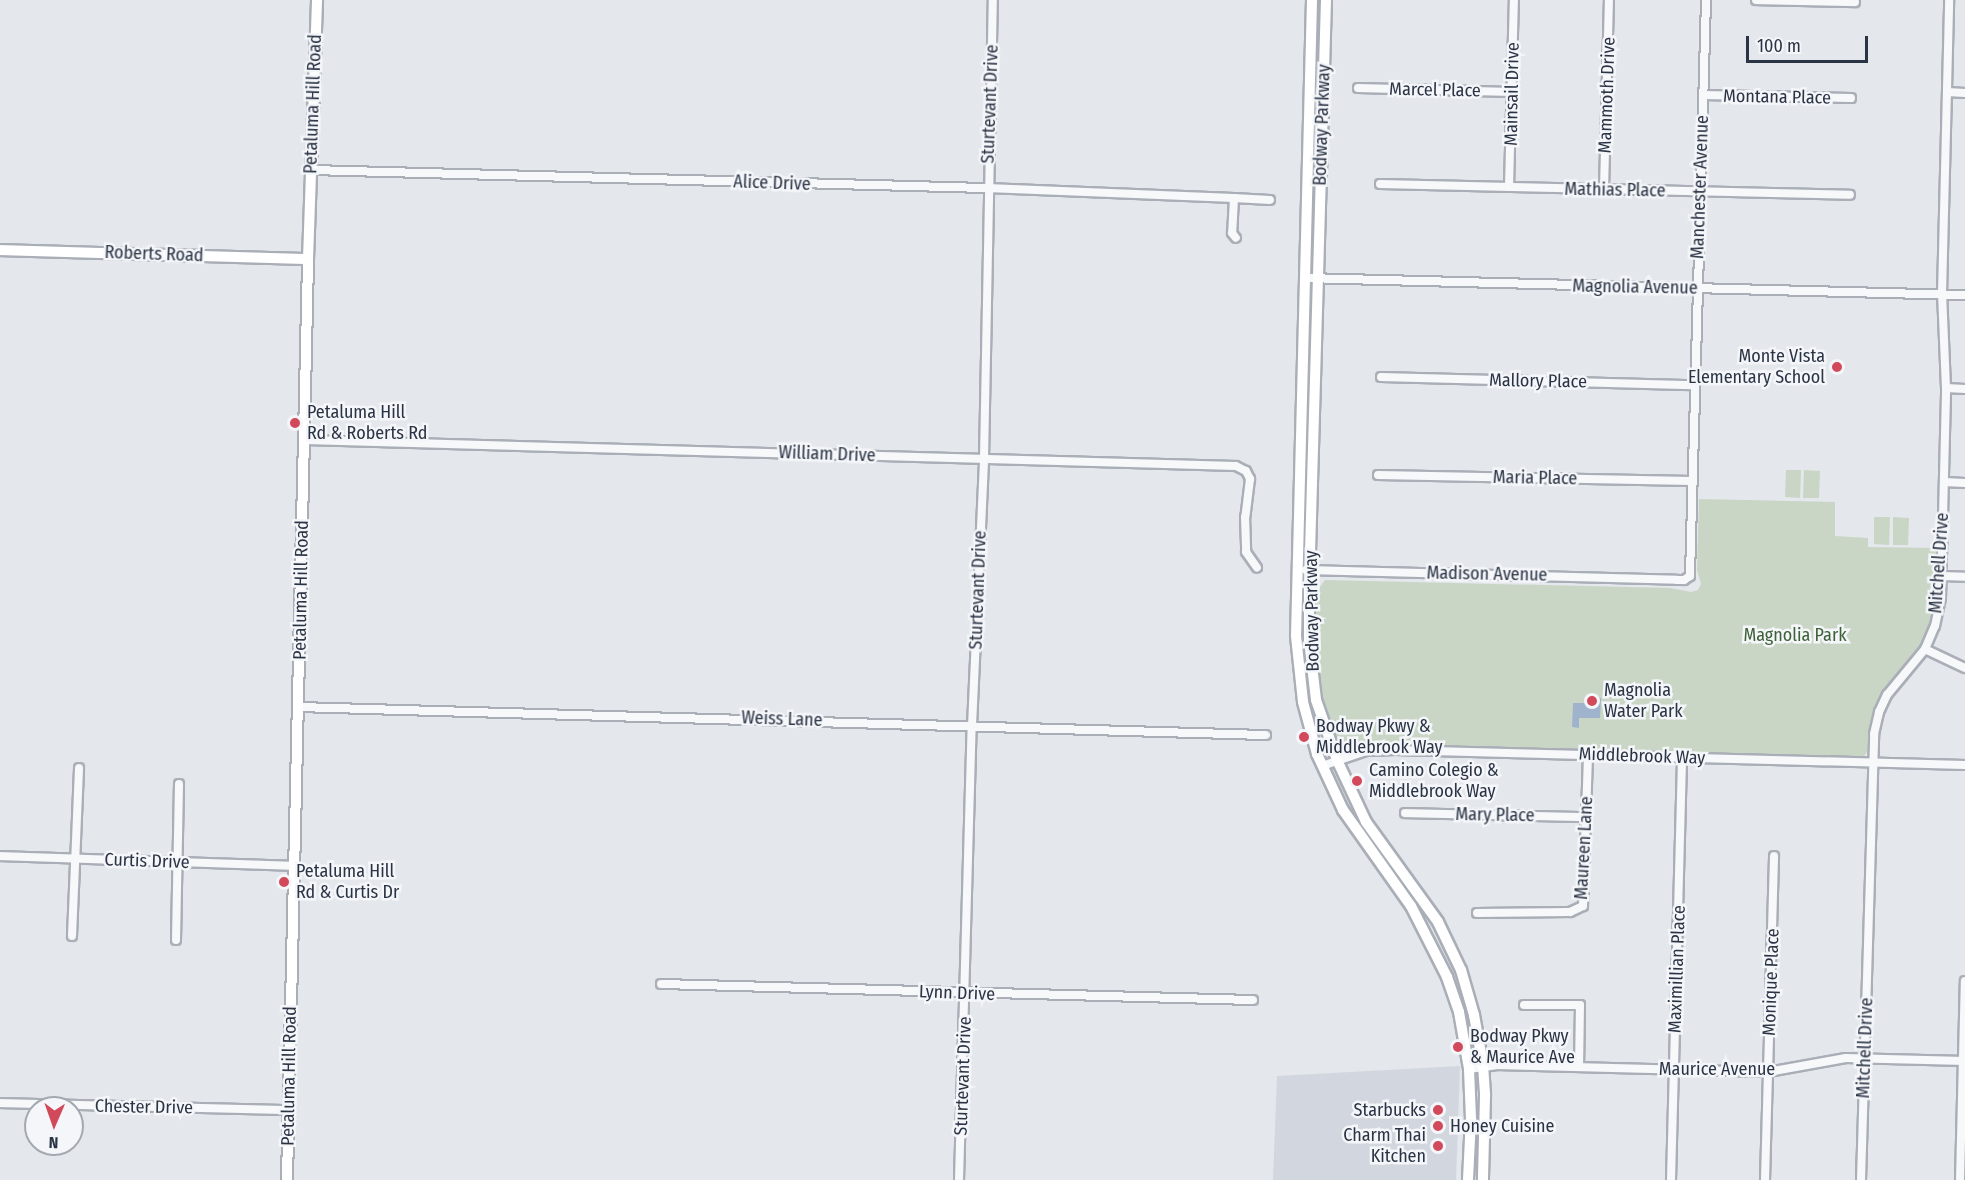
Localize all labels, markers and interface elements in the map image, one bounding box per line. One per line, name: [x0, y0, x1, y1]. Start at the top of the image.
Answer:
scale bar: [1749, 24, 1870, 62]
street label: Petaluma Hill Road: [300, 34, 326, 174]
text: 100 m: [1757, 35, 1801, 57]
street label: Mammoth Drive: [1594, 36, 1620, 154]
street label: Mainsail Drive: [1500, 42, 1524, 146]
street label: Sturtevant Drive: [977, 44, 1003, 164]
street label: Bodway Parkway: [1309, 64, 1335, 186]
street label: Marcel Place: [1389, 78, 1481, 102]
street label: Montana Place: [1723, 85, 1831, 109]
street label: Manchester Avenue: [1687, 115, 1713, 259]
street label: Alice Drive: [733, 171, 811, 195]
street label: Mathias Place: [1564, 178, 1666, 202]
street label: Roberts Road: [104, 241, 204, 267]
street label: Magnolia Avenue: [1572, 275, 1698, 299]
place label: Monte Vista Elementary School: [1688, 346, 1825, 388]
marker: Monte Vista Elementary School: [1830, 360, 1844, 374]
street label: Mallory Place: [1489, 369, 1587, 393]
place label: Petaluma Hill Rd & Roberts Rd: [307, 402, 427, 444]
marker: Petaluma Hill Rd & Roberts Rd: [288, 416, 302, 430]
street label: William Drive: [778, 442, 876, 466]
street label: Maria Place: [1493, 466, 1577, 490]
street label: Mitchell Drive: [1925, 512, 1953, 614]
street label: Petaluma Hill Road: [289, 520, 313, 660]
street label: Sturtevant Drive: [965, 530, 991, 650]
street label: Bodway Parkway: [1300, 550, 1324, 672]
street label: Madison Avenue: [1426, 562, 1548, 586]
park label: Magnolia Park: [1743, 624, 1847, 646]
place label: Magnolia Water Park: [1604, 680, 1683, 722]
marker: Magnolia Water Park: [1585, 694, 1599, 708]
street label: Weiss Lane: [741, 707, 823, 731]
place label: Bodway Pkwy & Middlebrook Way: [1316, 716, 1443, 758]
marker: Bodway Pkwy & Middlebrook Way: [1297, 730, 1311, 744]
street label: Middlebrook Way: [1578, 743, 1706, 769]
place label: Camino Colegio & Middlebrook Way: [1369, 760, 1499, 802]
marker: Camino Colegio & Middlebrook Way: [1350, 774, 1364, 788]
street label: Maureen Lane: [1571, 796, 1597, 900]
street label: Mary Place: [1455, 804, 1535, 826]
street label: Curtis Drive: [104, 849, 190, 873]
place label: Petaluma Hill Rd & Curtis Dr: [296, 861, 399, 904]
marker: Petaluma Hill Rd & Curtis Dr: [277, 875, 291, 889]
street label: Maximillian Place: [1664, 905, 1690, 1033]
street label: Monique Place: [1758, 928, 1784, 1036]
street label: Lynn Drive: [919, 981, 995, 1005]
street label: Mitchell Drive: [1852, 997, 1878, 1099]
street label: Petaluma Hill Road: [277, 1006, 301, 1146]
street label: Sturtevant Drive: [950, 1016, 976, 1136]
place label: Bodway Pkwy & Maurice Ave: [1470, 1026, 1575, 1068]
marker: Bodway Pkwy & Maurice Ave: [1451, 1040, 1465, 1054]
street label: Maurice Avenue: [1659, 1058, 1775, 1080]
street label: Chester Drive: [95, 1095, 193, 1119]
north arrow: [24, 1096, 84, 1156]
place label: Starbucks: [1354, 1099, 1426, 1121]
marker: Starbucks: [1431, 1103, 1445, 1117]
place label: Honey Cuisine: [1450, 1115, 1554, 1137]
marker: Honey Cuisine: [1431, 1119, 1445, 1133]
place label: Charm Thai Kitchen: [1343, 1125, 1426, 1168]
text: N: [48, 1133, 59, 1152]
marker: Charm Thai Kitchen: [1431, 1139, 1445, 1153]

